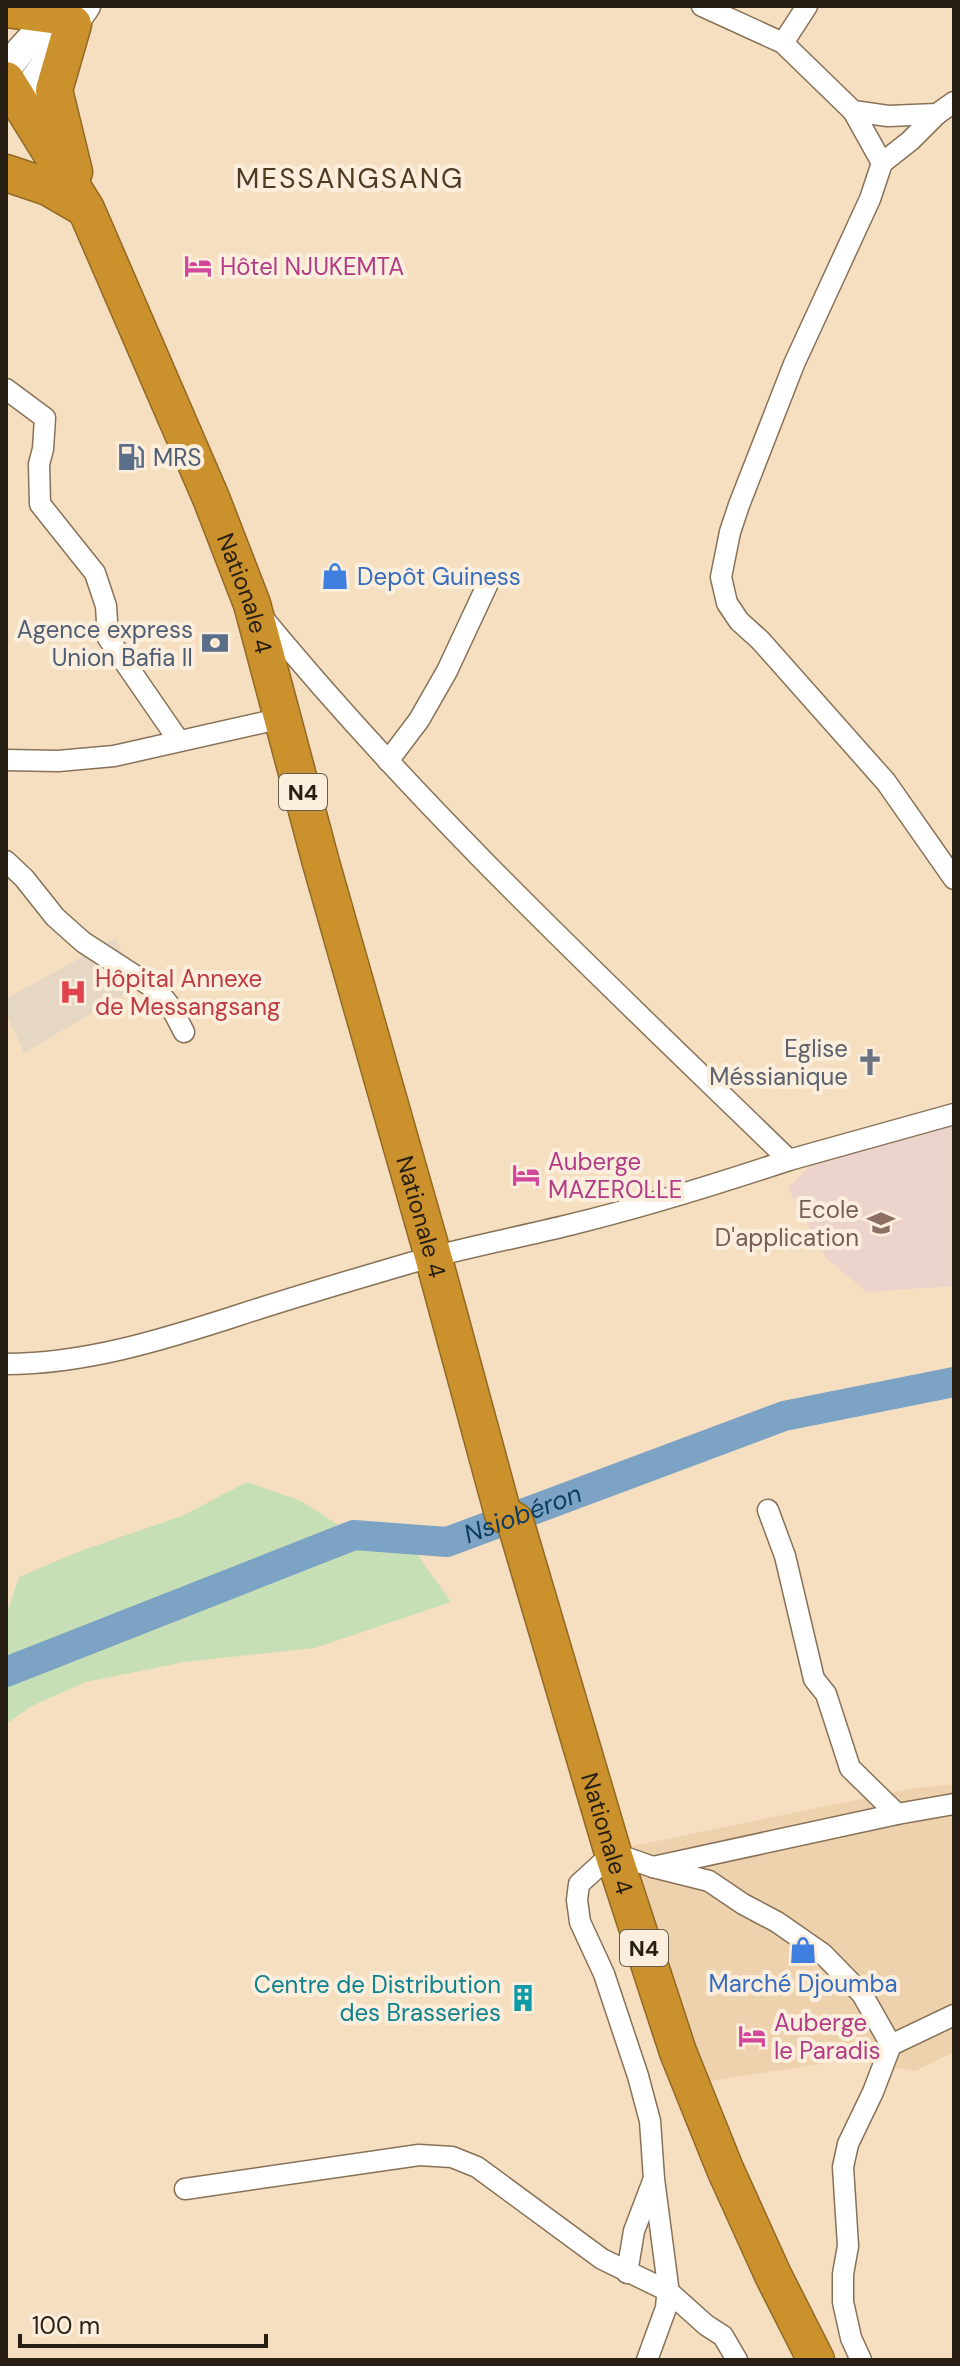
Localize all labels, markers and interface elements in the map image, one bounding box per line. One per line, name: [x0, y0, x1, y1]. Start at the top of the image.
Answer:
district label: MESSANGSANG: [236, 160, 464, 197]
hotel icon: Hôtel NJUKEMTA: [183, 251, 213, 281]
place label: Hôtel NJUKEMTA: [220, 251, 404, 282]
fuel station icon: MRS: [116, 442, 146, 472]
place label: MRS: [153, 442, 201, 473]
street label: Nationale 4: [210, 528, 280, 657]
shop icon: Depôt Guiness: [320, 561, 350, 591]
place label: Depôt Guiness: [357, 561, 521, 592]
place label: Agence express Union Bafia II: [17, 614, 193, 673]
bank icon: Agence express Union Bafia II: [200, 628, 230, 658]
road number: N4: [279, 774, 327, 810]
place label: Hôpital Annexe de Messangsang: [95, 963, 280, 1022]
hospital icon: Hôpital Annexe de Messangsang: [58, 977, 88, 1007]
place label: Eglise Méssianique: [709, 1033, 848, 1092]
church icon: Eglise Méssianique: [855, 1047, 885, 1077]
place label: Auberge MAZEROLLE: [548, 1146, 682, 1205]
street label: Nationale 4: [390, 1152, 454, 1281]
hotel icon: Auberge MAZEROLLE: [511, 1160, 541, 1190]
place label: Ecole D'application: [715, 1194, 859, 1253]
school or university icon: Ecole D'application: [866, 1208, 896, 1238]
water label: Nsiobéron: [459, 1476, 586, 1551]
street label: Nationale 4: [575, 1769, 641, 1898]
road number: N4: [620, 1930, 668, 1966]
shop icon: Marché Djoumba: [788, 1935, 818, 1965]
place label: Marché Djoumba: [709, 1968, 898, 1999]
place label: Centre de Distribution des Brasseries: [254, 1969, 501, 2028]
building icon: Centre de Distribution des Brasseries: [508, 1983, 538, 2013]
place label: Auberge le Paradis: [774, 2007, 881, 2066]
hotel icon: Auberge le Paradis: [737, 2021, 767, 2051]
scale bar: [20, 2298, 266, 2348]
text: 100 m: [32, 2310, 100, 2341]

